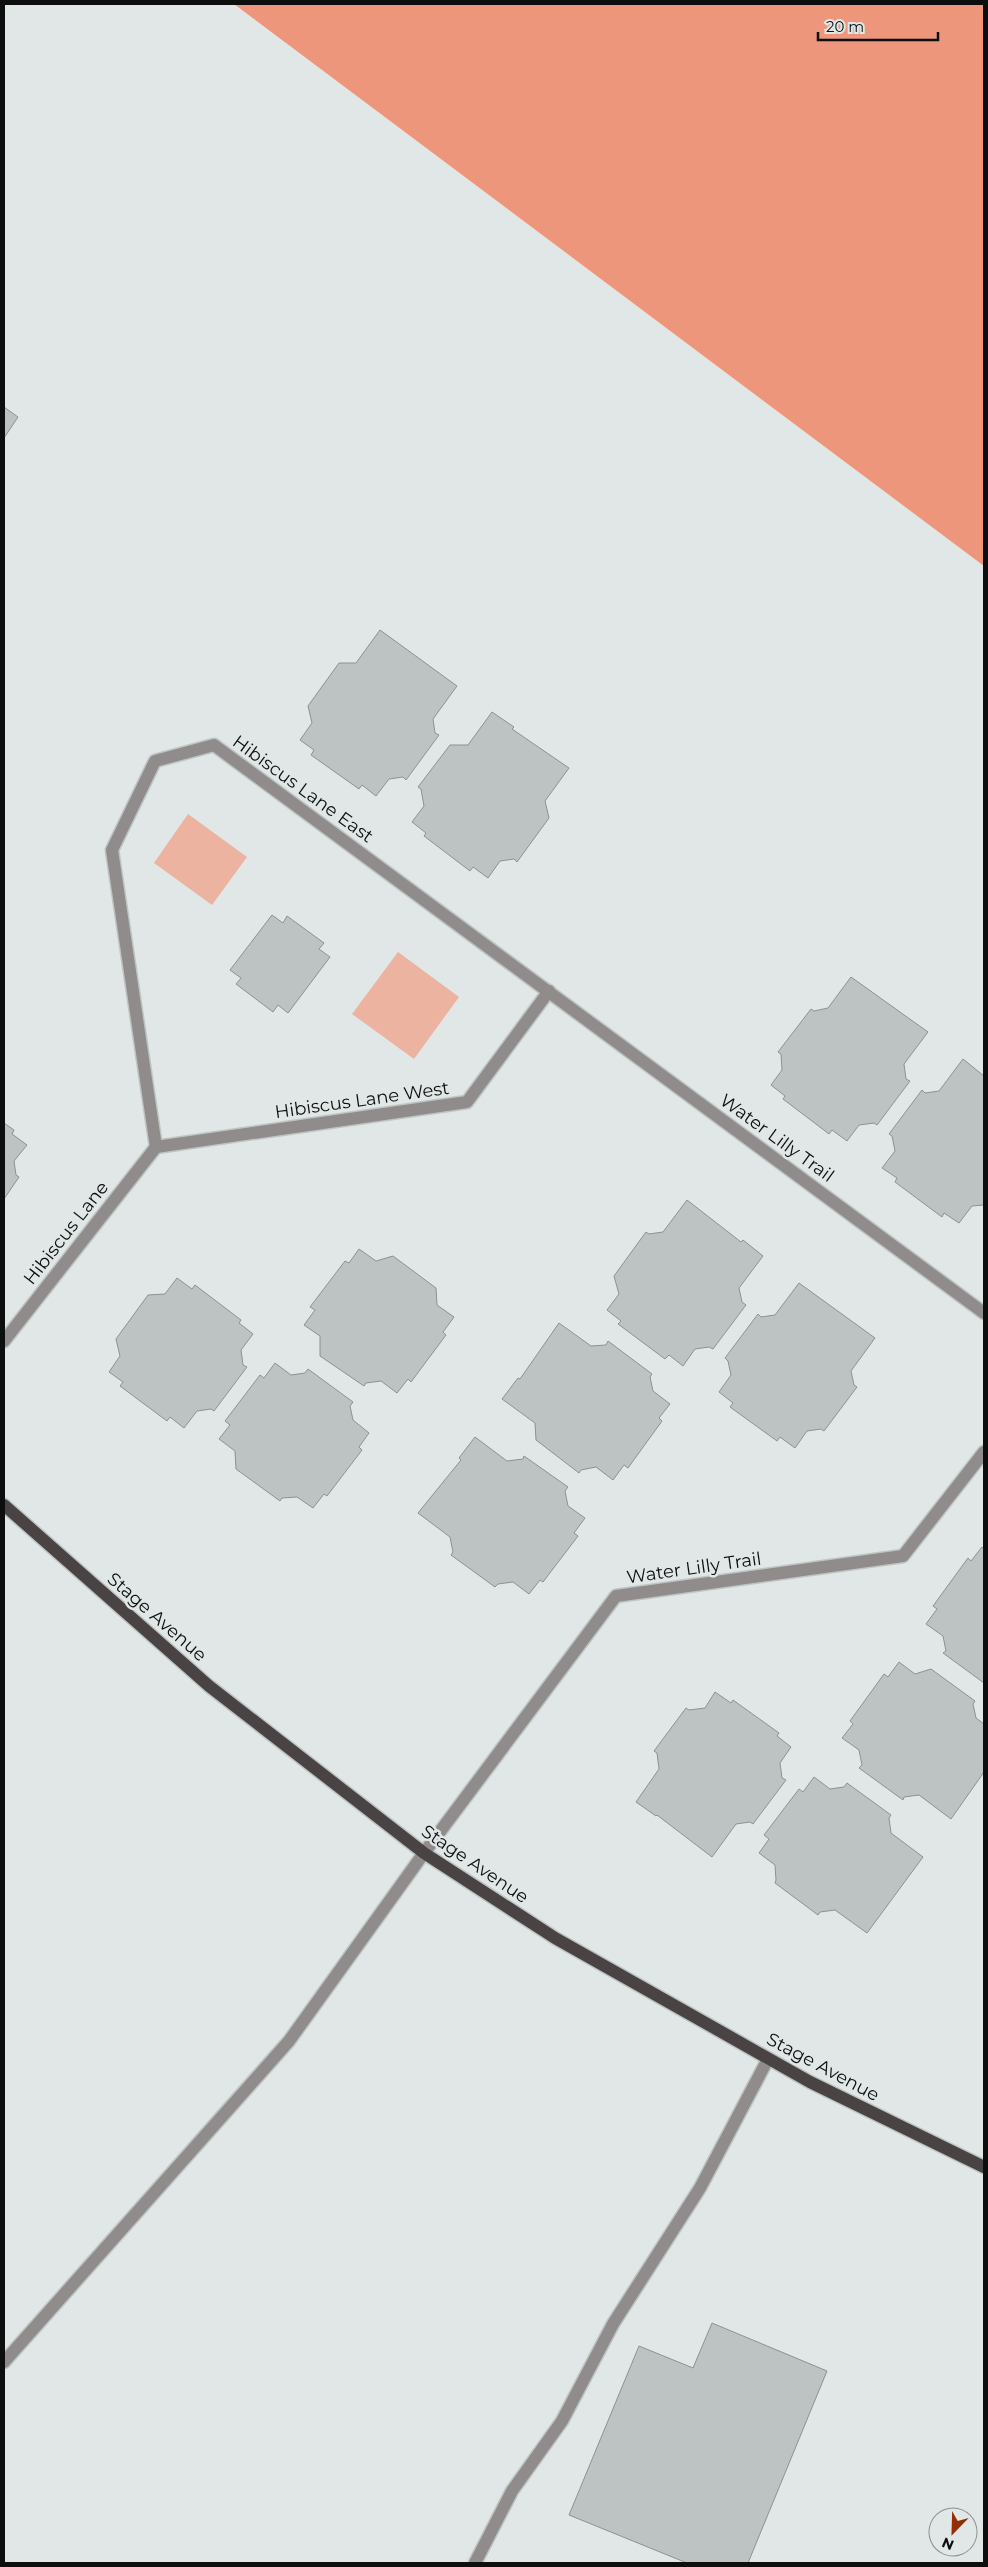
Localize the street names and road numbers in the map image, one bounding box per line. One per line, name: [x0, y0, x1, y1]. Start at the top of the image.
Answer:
street label: Hibiscus Lane East: [228, 731, 378, 847]
street label: Hibiscus Lane West: [273, 1077, 451, 1123]
street label: Water Lilly Trail: [716, 1089, 838, 1187]
street label: Hibiscus Lane: [19, 1177, 113, 1289]
street label: Water Lilly Trail: [625, 1548, 763, 1588]
street label: Stage Avenue: [103, 1568, 211, 1666]
street label: Stage Avenue: [417, 1820, 533, 1908]
street label: Stage Avenue: [763, 2028, 883, 2106]

